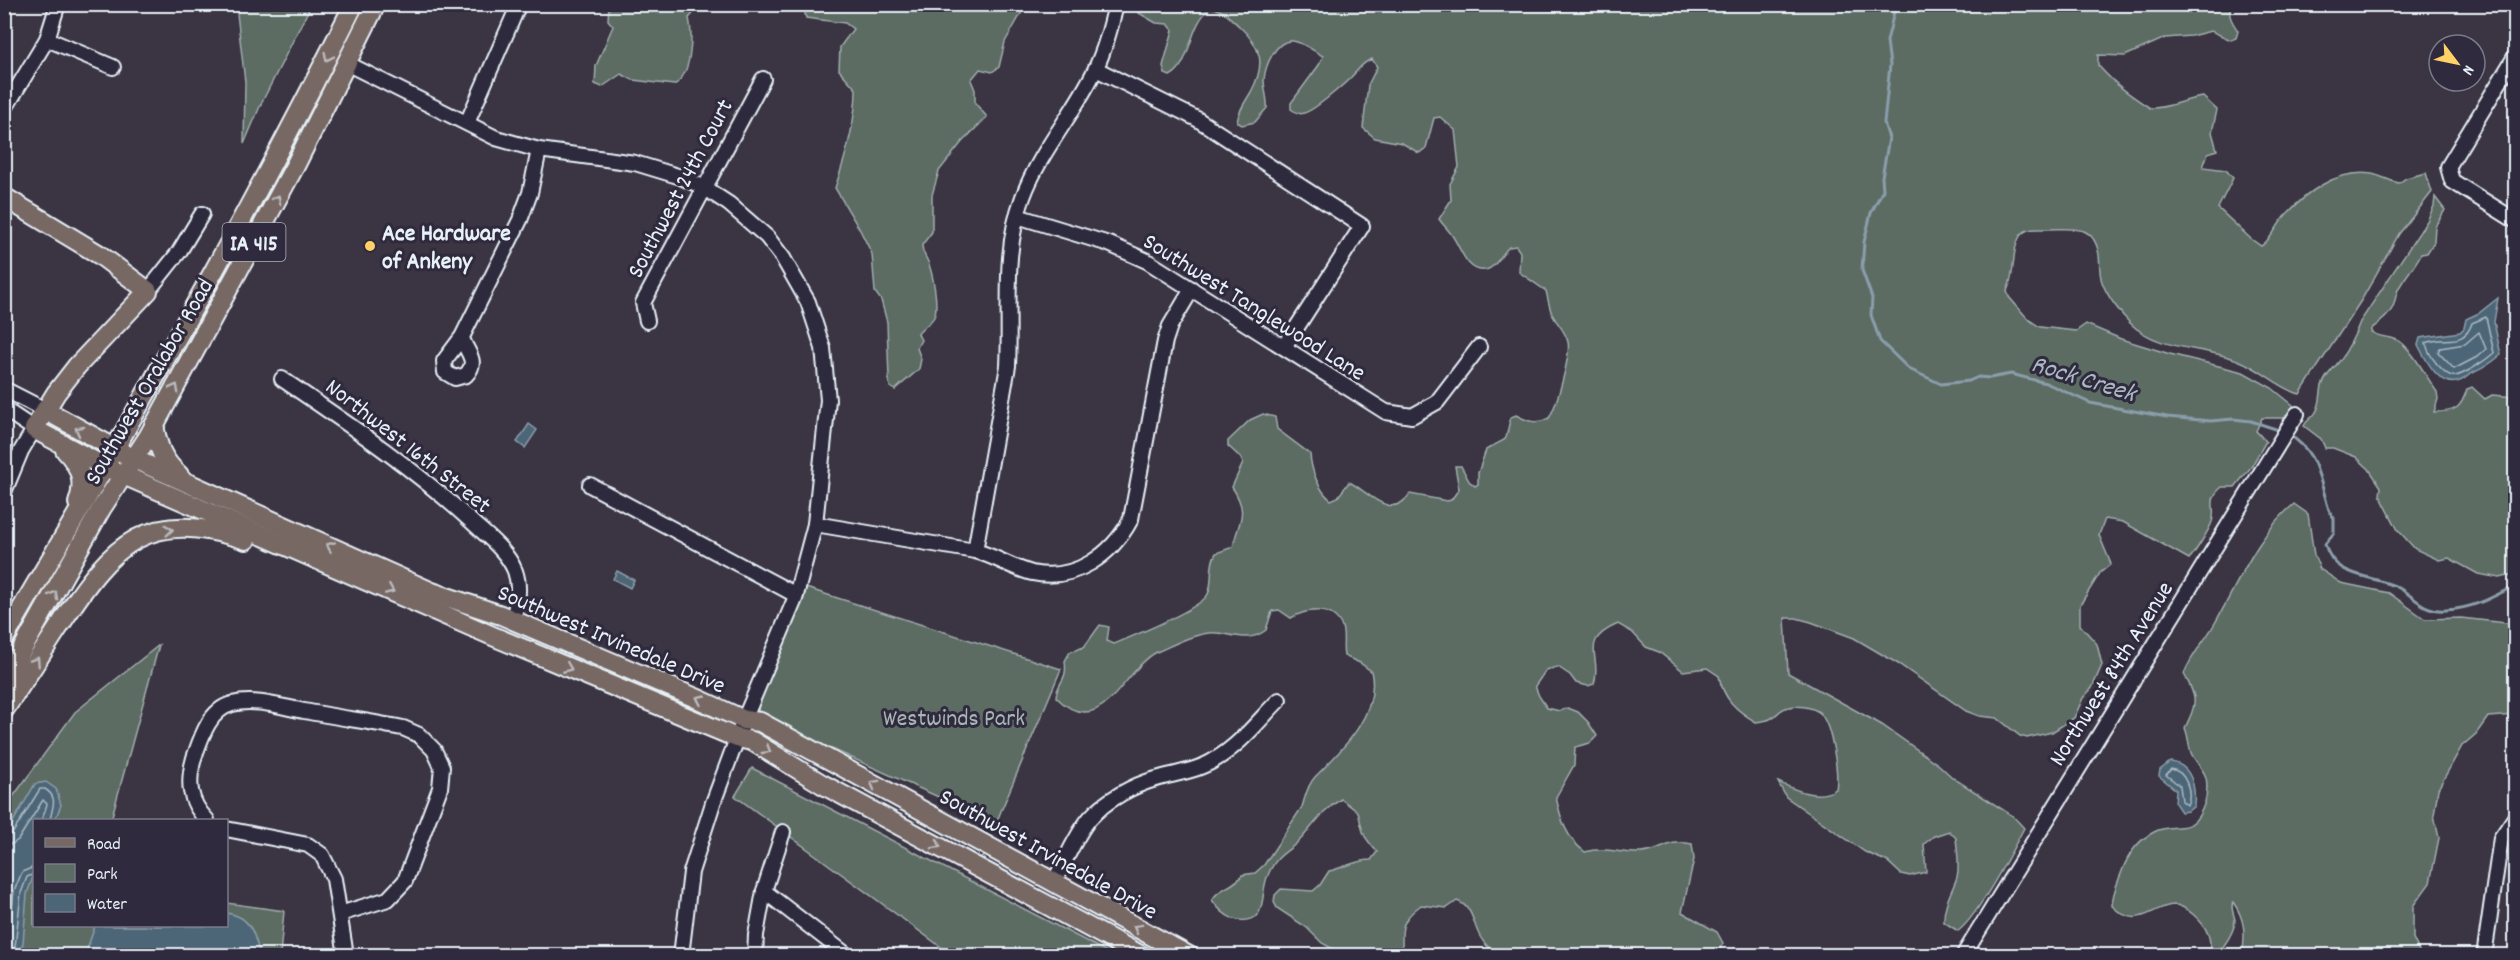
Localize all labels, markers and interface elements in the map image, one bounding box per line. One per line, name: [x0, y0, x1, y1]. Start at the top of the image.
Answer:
north arrow: [2427, 33, 2487, 93]
one-way arrow: [323, 51, 335, 62]
text: N: [2456, 60, 2479, 79]
street label: Southwest 24th Court: [620, 94, 743, 285]
one-way arrow: [270, 194, 282, 205]
place label: Ace Hardware of Ankeny: [382, 218, 511, 280]
road number: IA 415: [222, 223, 286, 261]
street label: Southwest Tanglewood Lane: [1135, 226, 1371, 391]
marker: Ace Hardware of Ankeny: [363, 239, 377, 253]
street label: Southwest Oralabor Road: [78, 273, 224, 492]
water label: Rock Creek: [2026, 347, 2142, 414]
street label: Northwest 16th Street: [317, 372, 497, 523]
one-way arrow: [168, 384, 179, 395]
one-way arrow: [75, 426, 86, 437]
one-way arrow: [165, 524, 174, 537]
one-way arrow: [326, 542, 337, 554]
street label: Northwest 84th Avenue: [2042, 576, 2183, 774]
street label: Southwest Irvinedale Drive: [491, 577, 730, 704]
one-way arrow: [383, 583, 394, 595]
one-way arrow: [47, 590, 58, 601]
one-way arrow: [29, 657, 40, 668]
one-way arrow: [562, 661, 573, 673]
one-way arrow: [695, 695, 706, 707]
park label: Westwinds Park: [883, 703, 1025, 737]
one-way arrow: [761, 743, 771, 755]
one-way arrow: [870, 780, 880, 792]
street label: Southwest Irvinedale Drive: [932, 781, 1163, 930]
legend: [33, 819, 228, 927]
text: Road: [87, 833, 121, 858]
one-way arrow: [931, 838, 942, 849]
text: Park: [87, 863, 118, 888]
text: Water: [87, 893, 127, 918]
one-way arrow: [1133, 924, 1143, 935]

